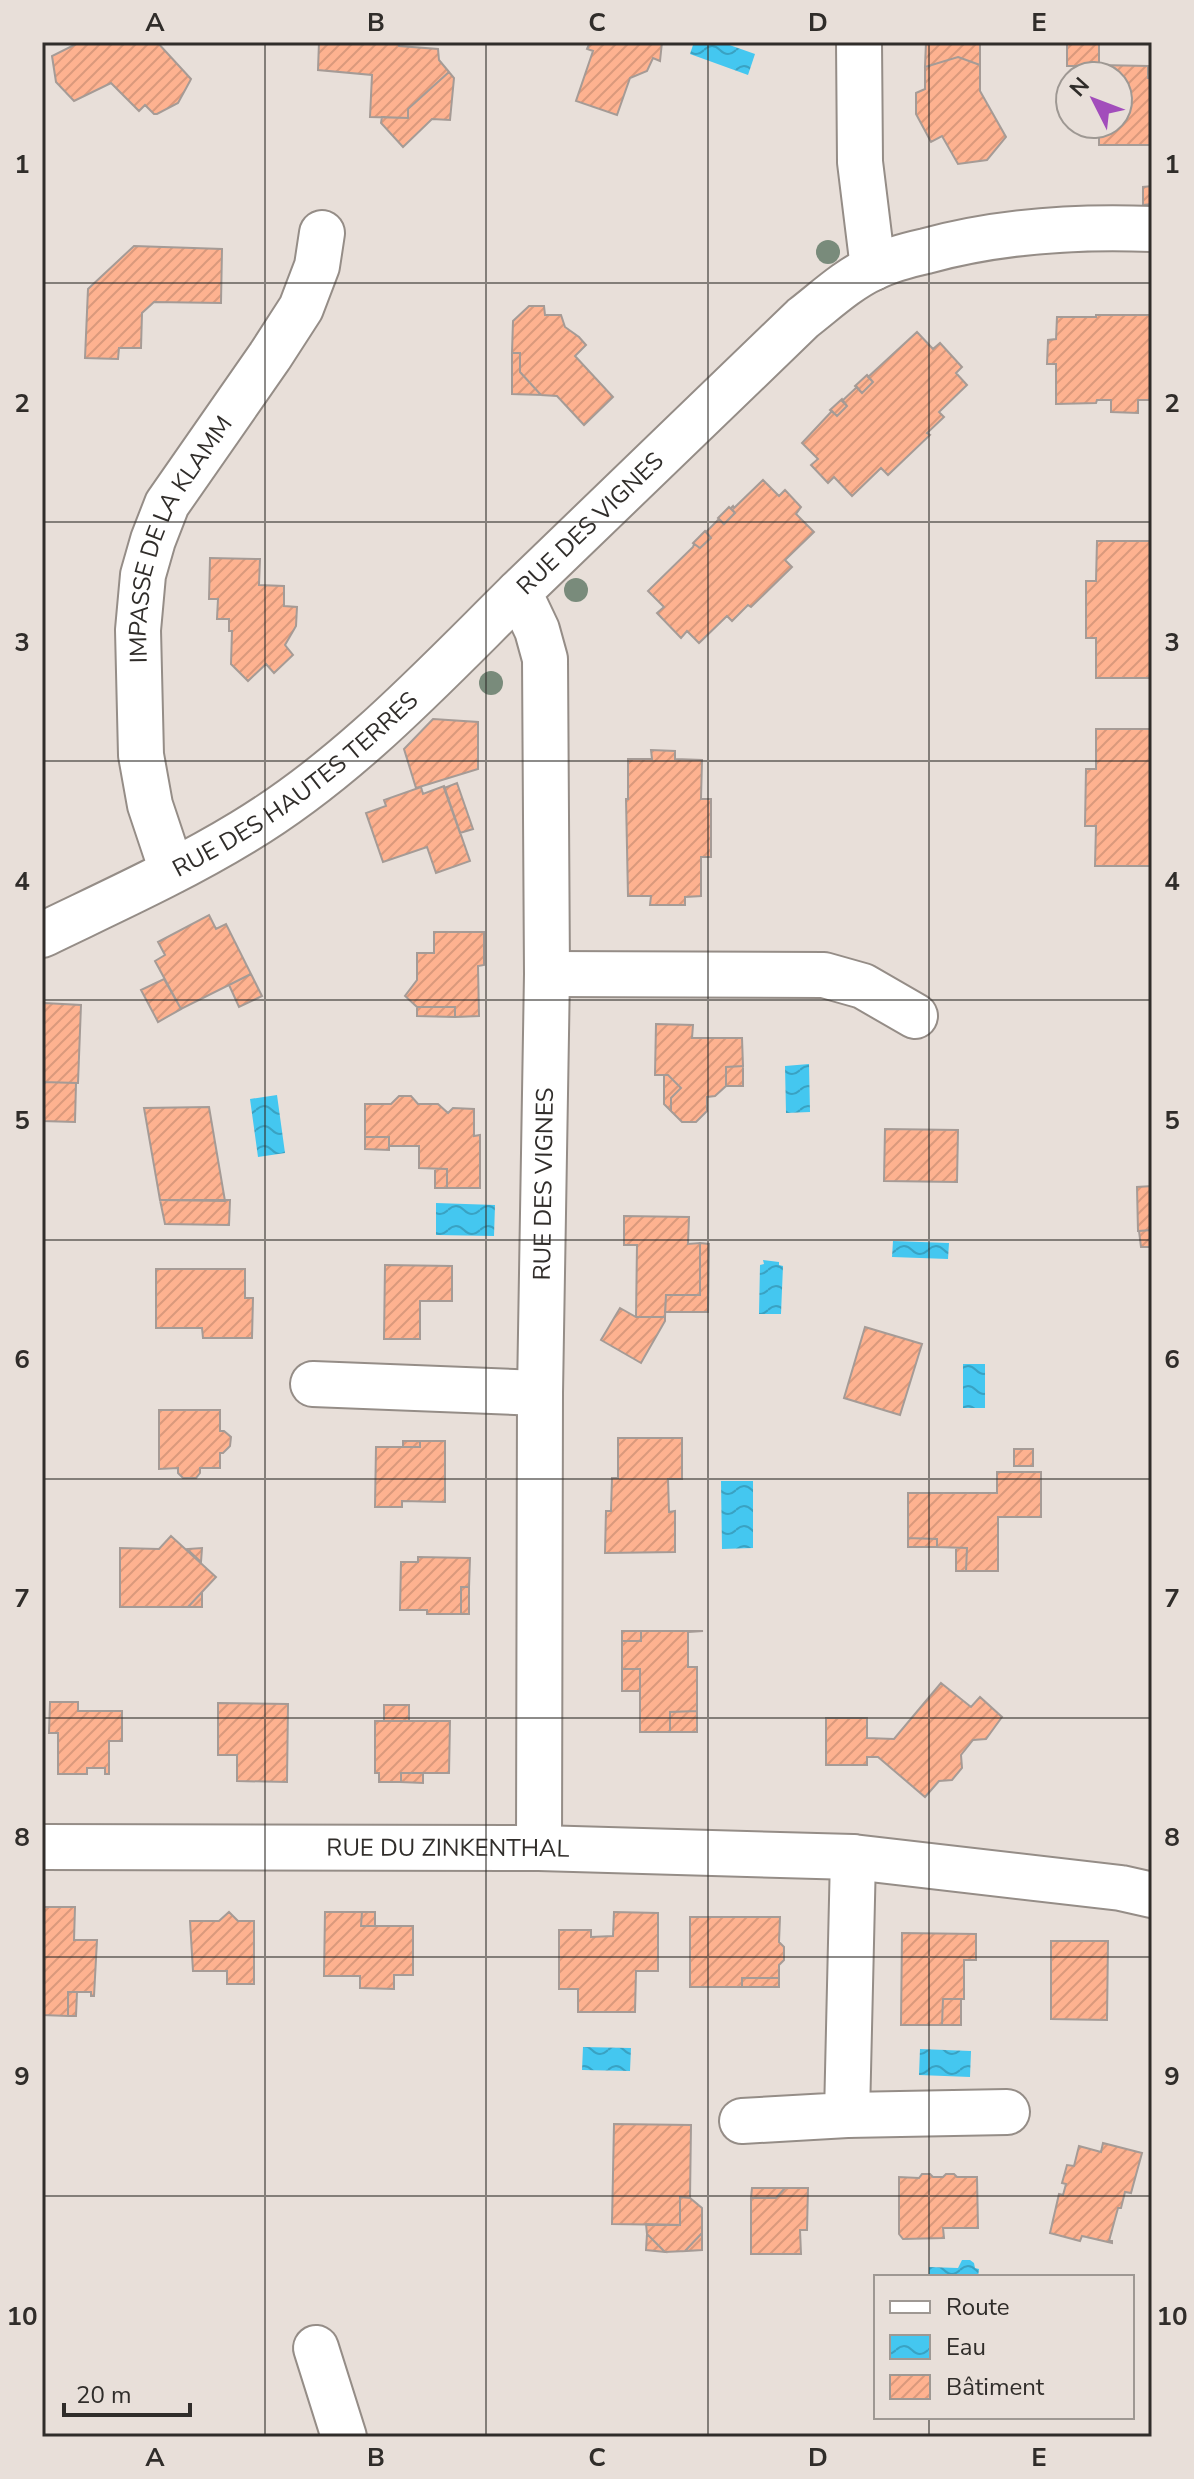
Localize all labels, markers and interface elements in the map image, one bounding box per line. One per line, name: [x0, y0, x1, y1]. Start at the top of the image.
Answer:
text: A: [145, 5, 165, 40]
text: B: [367, 5, 385, 40]
text: C: [588, 5, 606, 40]
text: D: [808, 5, 828, 40]
text: E: [1031, 5, 1047, 40]
north arrow: [1054, 60, 1134, 140]
text: N: [1063, 71, 1097, 103]
text: 1: [14, 147, 30, 182]
text: 1: [1164, 147, 1180, 182]
text: 2: [14, 386, 30, 421]
text: 2: [1164, 386, 1180, 421]
street label: IMPASSE DE LA KLAMM: [121, 409, 240, 664]
street label: RUE DES VIGNES: [510, 445, 671, 602]
text: 3: [14, 625, 30, 660]
text: 3: [1164, 625, 1180, 660]
street label: RUE DES HAUTES TERRES: [167, 684, 425, 885]
text: 4: [14, 864, 30, 899]
text: 4: [1164, 864, 1180, 899]
street label: RUE DES VIGNES: [526, 1087, 561, 1281]
text: 5: [14, 1103, 30, 1138]
text: 5: [1164, 1103, 1180, 1138]
text: 6: [14, 1342, 30, 1377]
text: 6: [1164, 1342, 1180, 1377]
text: 7: [14, 1581, 30, 1616]
text: 7: [1164, 1581, 1180, 1616]
text: 8: [14, 1820, 30, 1855]
text: 8: [1164, 1820, 1180, 1855]
street label: RUE DU ZINKENTHAL: [326, 1832, 570, 1865]
text: 9: [14, 2059, 30, 2094]
text: 9: [1164, 2059, 1180, 2094]
legend: [874, 2275, 1134, 2419]
text: Route: [946, 2291, 1010, 2323]
text: 10: [6, 2299, 38, 2334]
text: 10: [1156, 2299, 1188, 2334]
text: Eau: [946, 2331, 986, 2363]
scale bar: [64, 2367, 190, 2417]
text: Bâtiment: [946, 2371, 1045, 2403]
text: 20 m: [76, 2379, 132, 2411]
text: A: [145, 2440, 165, 2475]
text: B: [367, 2440, 385, 2475]
text: C: [588, 2440, 606, 2475]
text: D: [808, 2440, 828, 2475]
text: E: [1031, 2440, 1047, 2475]

